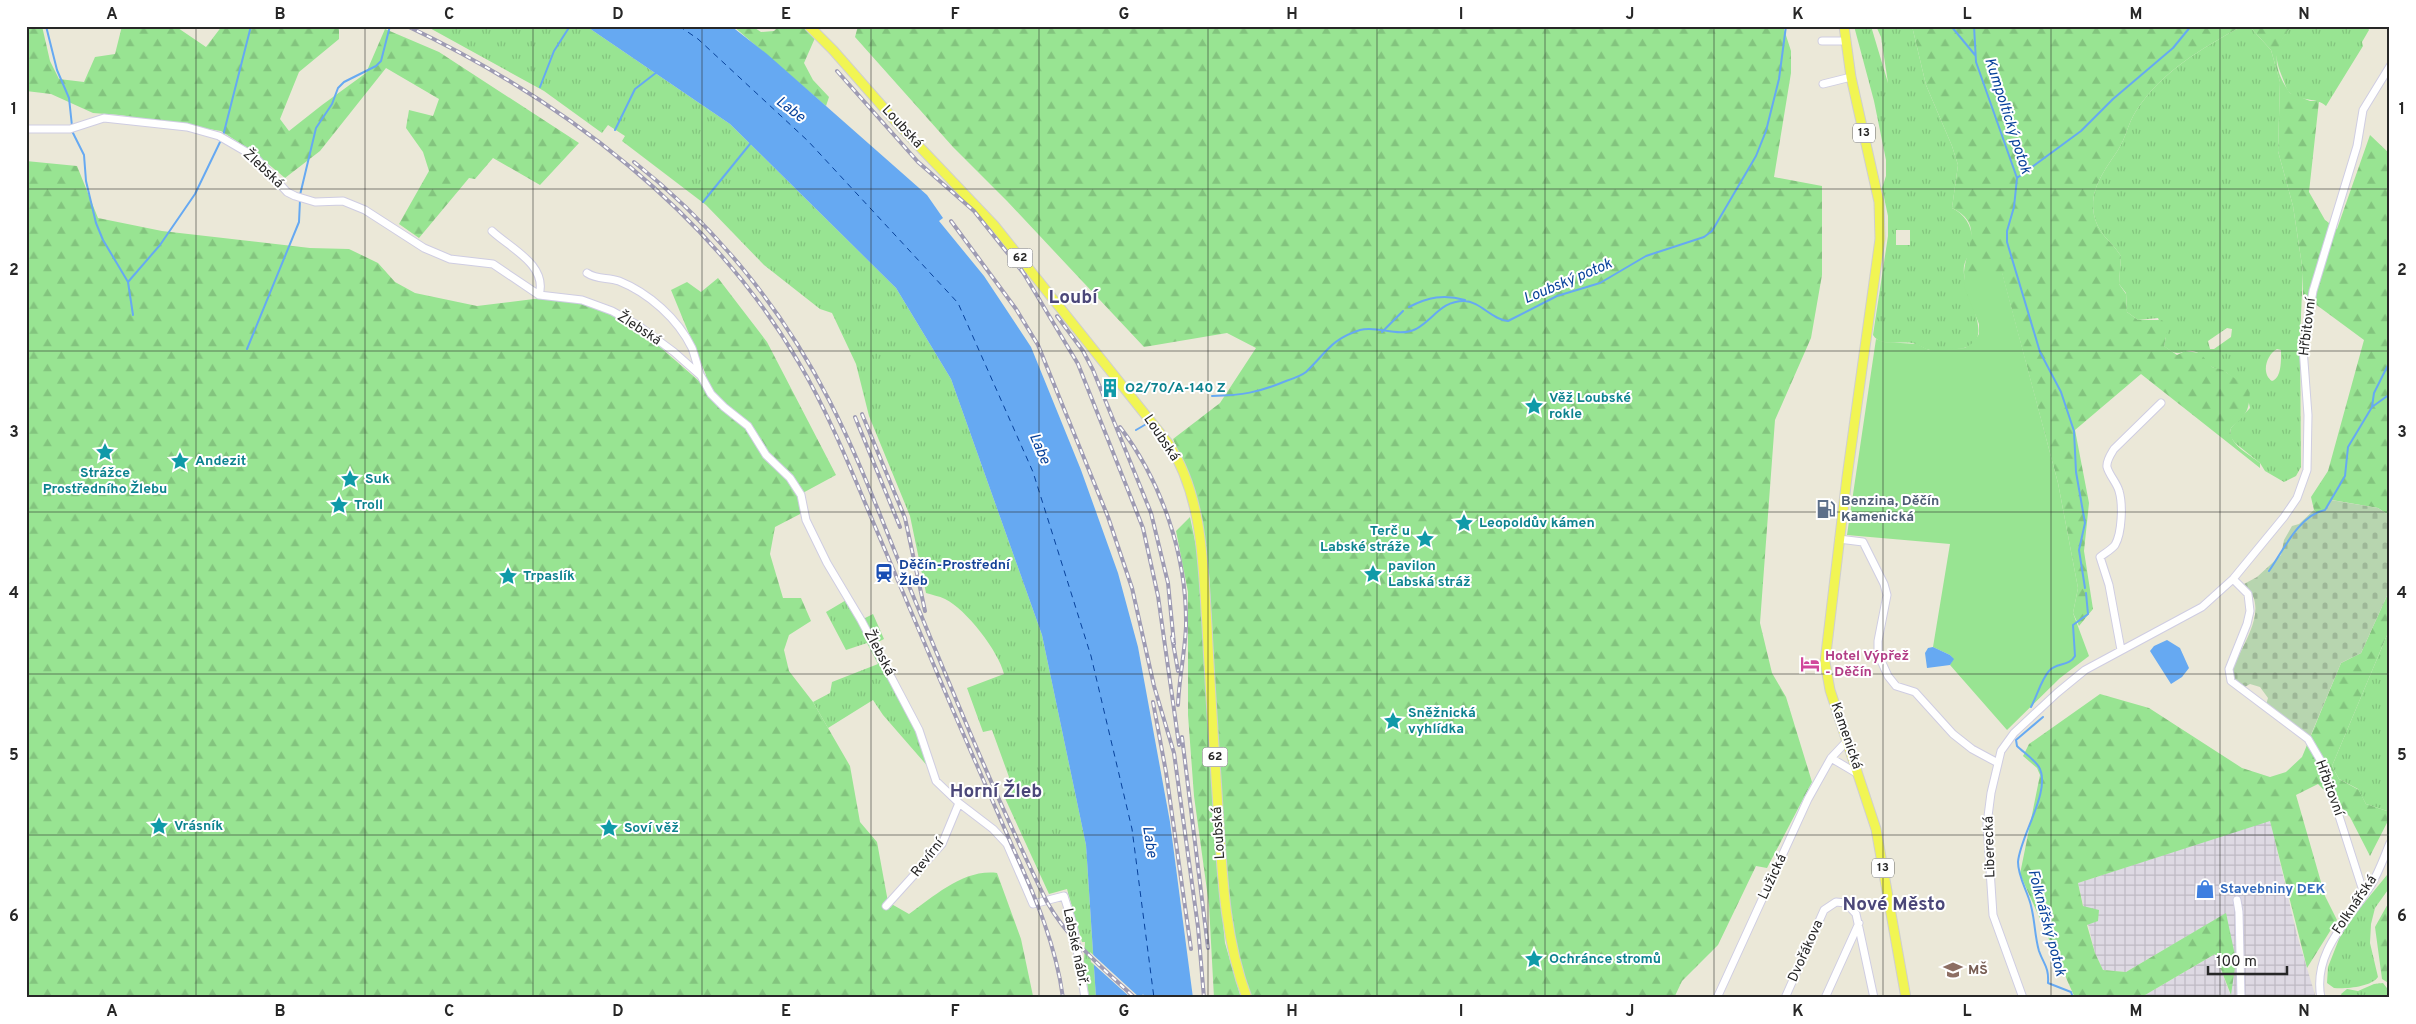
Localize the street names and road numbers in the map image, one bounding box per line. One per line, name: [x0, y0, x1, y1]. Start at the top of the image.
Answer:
street label: Loubská: [878, 102, 926, 152]
road number: 13: [1853, 124, 1875, 142]
street label: Žlebská: [239, 145, 288, 192]
road number: 62: [1008, 248, 1032, 268]
street label: Hřbitovní: [2296, 296, 2320, 357]
street label: Žlebská: [614, 308, 665, 350]
street label: Loubská: [1139, 411, 1183, 465]
street label: Žlebská: [860, 627, 899, 679]
street label: Kamenická: [1827, 700, 1865, 772]
road number: 62: [1202, 748, 1228, 766]
street label: Hřbitovní: [2311, 758, 2347, 820]
street label: Loubská: [1209, 806, 1229, 860]
street label: Liberecká: [1980, 816, 2000, 878]
street label: Revírní: [908, 834, 949, 880]
street label: Lužická: [1755, 852, 1791, 902]
road number: 13: [1872, 858, 1894, 878]
street label: Folknářská: [2329, 872, 2381, 938]
street label: Labské nábř.: [1058, 907, 1092, 987]
street label: Dvořákova: [1785, 917, 1827, 985]

